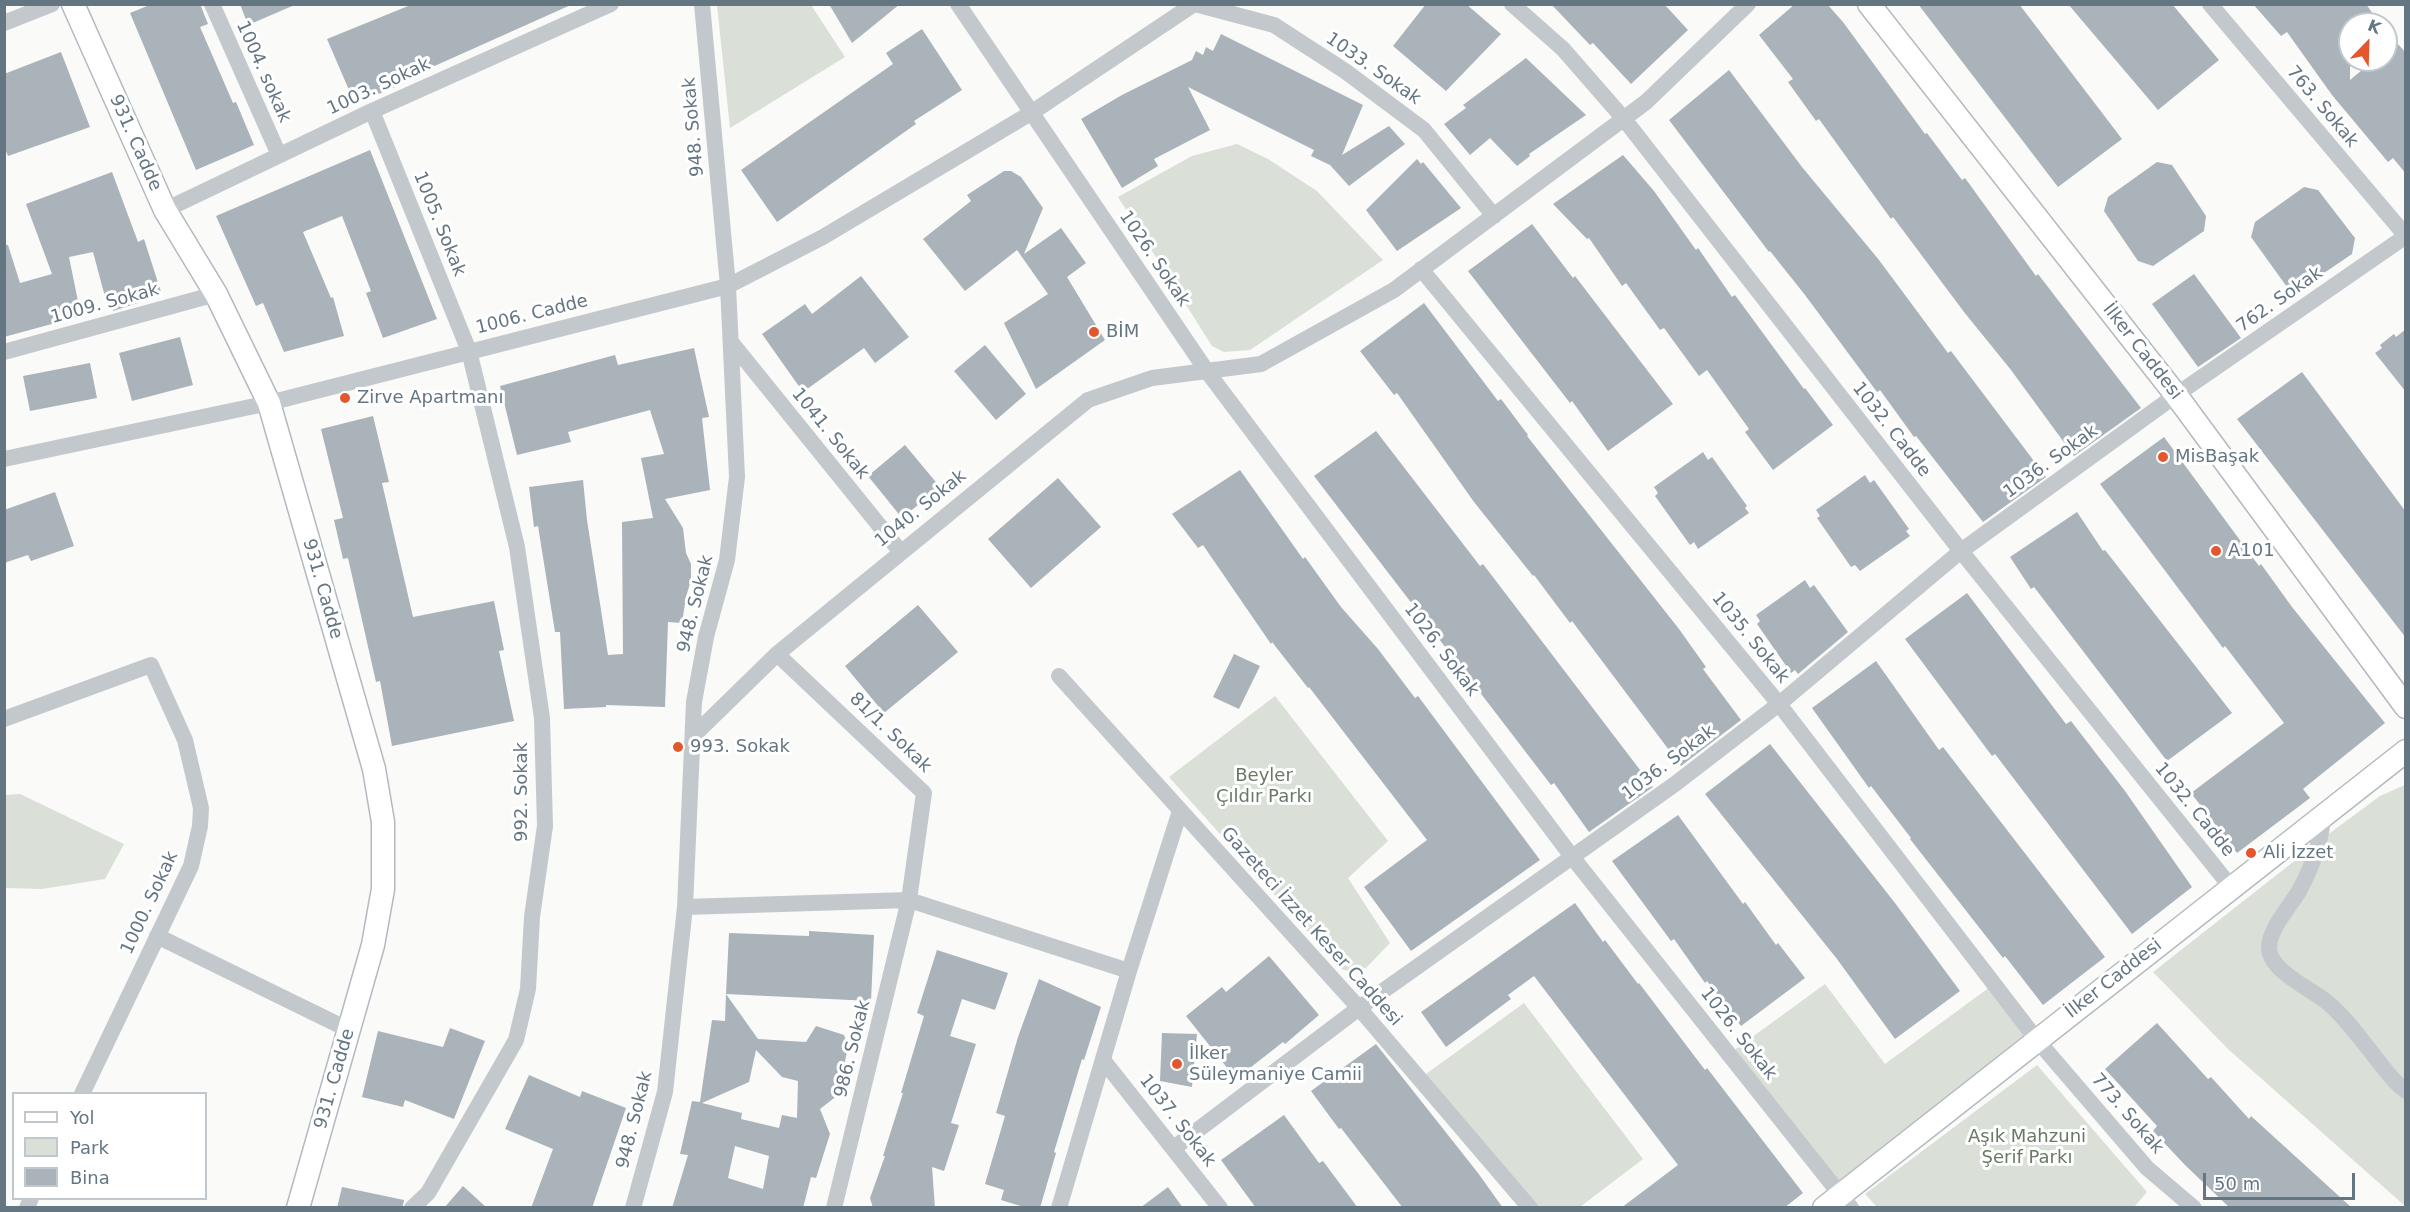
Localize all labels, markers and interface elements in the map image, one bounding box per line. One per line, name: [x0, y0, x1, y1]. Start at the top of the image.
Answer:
north arrow: [2338, 12, 2398, 72]
text: K: [2365, 16, 2384, 38]
street label: 1004. sokak: [231, 18, 295, 126]
street label: 1033. Sokak: [1321, 28, 1425, 110]
street label: 1003. Sokak: [324, 54, 434, 120]
street label: 763. Sokak: [2282, 62, 2362, 152]
street label: 948. Sokak: [679, 76, 709, 178]
street label: 931. Cadde: [104, 91, 166, 195]
street label: 1005. Sokak: [408, 168, 470, 280]
street label: 1026. Sokak: [1114, 207, 1194, 311]
street label: 762. Sokak: [2233, 263, 2327, 337]
street label: 1009. Sokak: [48, 279, 162, 329]
street label: 1006. Cadde: [474, 291, 590, 339]
street label: İlker Caddesi: [2098, 300, 2186, 404]
place label: BİM: [1106, 321, 1139, 343]
marker: BİM: [1087, 325, 1101, 339]
street label: 1032. Cadde: [1847, 378, 1935, 482]
street label: 1041. Sokak: [787, 384, 873, 484]
place label: Zirve Apartmanı: [357, 387, 503, 409]
marker: Zirve Apartmanı: [338, 391, 352, 405]
street label: 1036. Sokak: [2000, 421, 2102, 503]
place label: MisBaşak: [2175, 446, 2259, 468]
marker: MisBaşak: [2156, 450, 2170, 464]
street label: 1040. Sokak: [871, 466, 971, 552]
street label: 931. Cadde: [297, 536, 347, 642]
place label: A101: [2228, 540, 2275, 562]
marker: A101: [2209, 544, 2223, 558]
street label: 948. Sokak: [673, 553, 719, 655]
street label: 1035. Sokak: [1707, 588, 1793, 688]
street label: 1026. Sokak: [1399, 599, 1483, 701]
street label: 81/1. Sokak: [844, 688, 936, 778]
street label: 1036. Sokak: [1618, 721, 1720, 805]
place label: 993. Sokak: [690, 736, 790, 758]
marker: 993. Sokak: [671, 740, 685, 754]
street label: 992. Sokak: [511, 742, 533, 842]
street label: 1032. Cadde: [2149, 759, 2239, 861]
park label: Beyler Çıldır Parkı: [1216, 765, 1312, 808]
street label: Gazeteci İzzet Keser Caddesi: [1216, 823, 1406, 1031]
place label: Ali İzzet: [2263, 842, 2333, 864]
marker: Ali İzzet: [2244, 846, 2258, 860]
street label: 1000. Sokak: [117, 848, 183, 958]
street label: İlker Caddesi: [2062, 935, 2166, 1023]
street label: 1026. Sokak: [1695, 984, 1781, 1084]
street label: 986. Sokak: [830, 998, 876, 1100]
street label: 931. Cadde: [310, 1026, 360, 1132]
place label: İlker Süleymaniye Camii: [1189, 1043, 1362, 1086]
marker: İlker Süleymaniye Camii: [1170, 1057, 1184, 1071]
street label: 948. Sokak: [612, 1069, 658, 1171]
street label: 773. Sokak: [2086, 1069, 2168, 1159]
street label: 1037. Sokak: [1134, 1071, 1220, 1171]
legend: [12, 1092, 207, 1200]
text: Yol: [70, 1107, 95, 1128]
park label: Aşık Mahzuni Şerif Parkı: [1968, 1126, 2086, 1168]
text: Park: [70, 1137, 109, 1158]
scale bar: [2206, 1161, 2358, 1199]
text: Bina: [70, 1167, 110, 1188]
text: 50 m: [2214, 1173, 2260, 1194]

